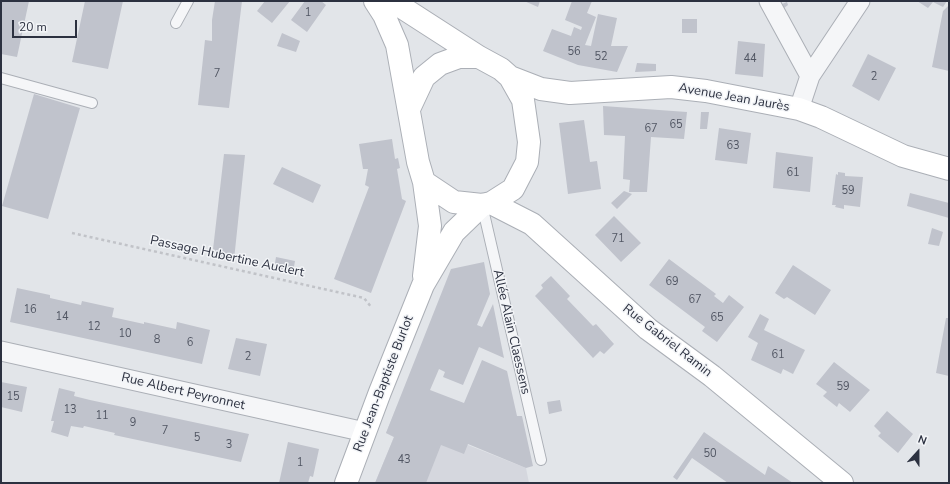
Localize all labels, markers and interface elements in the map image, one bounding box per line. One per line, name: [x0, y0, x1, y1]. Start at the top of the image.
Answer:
house number: 1: [305, 6, 311, 20]
scale bar: [14, 12, 79, 38]
text: 20 m: [19, 19, 47, 35]
house number: 56: [567, 45, 581, 59]
house number: 52: [594, 50, 608, 64]
house number: 44: [743, 52, 757, 66]
house number: 7: [214, 67, 220, 81]
house number: 2: [871, 70, 877, 84]
street label: Avenue Jean Jaurès: [677, 81, 791, 115]
house number: 65: [669, 118, 683, 132]
house number: 67: [644, 122, 658, 136]
house number: 63: [726, 139, 740, 153]
house number: 61: [786, 166, 800, 180]
house number: 59: [841, 184, 855, 198]
house number: 71: [611, 232, 625, 246]
street label: Passage Hubertine Auclert: [149, 233, 305, 281]
street label: Allée Alain Claessens: [489, 268, 533, 396]
house number: 69: [665, 275, 679, 289]
house number: 67: [688, 293, 702, 307]
street label: Rue Gabriel Ramin: [619, 301, 715, 381]
house number: 16: [23, 303, 37, 317]
house number: 14: [55, 310, 69, 324]
house number: 65: [710, 311, 724, 325]
street label: Rue Jean-Baptiste Burlot: [351, 313, 417, 455]
house number: 12: [87, 320, 101, 334]
house number: 10: [118, 327, 132, 341]
house number: 8: [154, 333, 160, 347]
house number: 6: [187, 336, 193, 350]
house number: 61: [771, 348, 785, 362]
house number: 2: [245, 350, 251, 364]
street label: Rue Albert Peyronnet: [120, 370, 246, 414]
house number: 59: [836, 380, 850, 394]
house number: 15: [6, 390, 20, 404]
house number: 13: [63, 403, 77, 417]
house number: 11: [95, 409, 109, 423]
house number: 9: [130, 416, 136, 430]
house number: 7: [162, 424, 168, 438]
house number: 5: [194, 431, 200, 445]
north arrow: [898, 432, 938, 472]
text: N: [916, 432, 929, 449]
house number: 3: [226, 438, 232, 452]
house number: 50: [703, 447, 717, 461]
house number: 43: [397, 453, 411, 467]
house number: 1: [297, 456, 303, 470]

